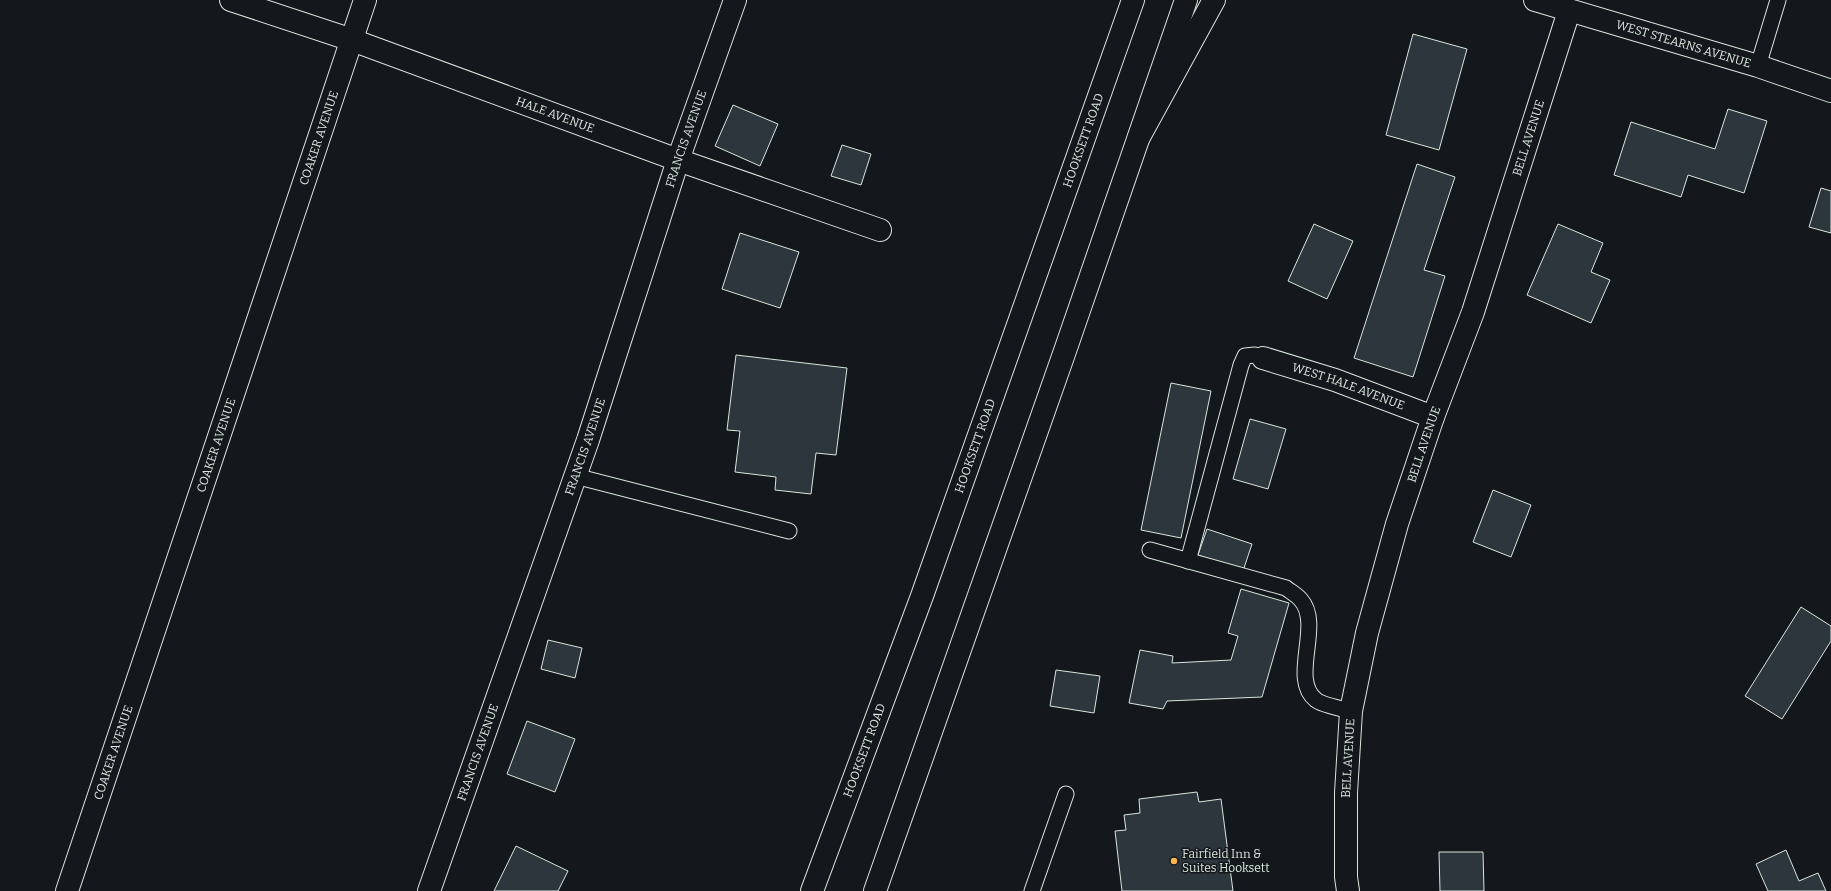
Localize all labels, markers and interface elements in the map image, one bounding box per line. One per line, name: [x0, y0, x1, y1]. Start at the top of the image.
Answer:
street label: WEST STEARNS AVENUE: [1614, 17, 1753, 71]
street label: FRANCIS AVENUE: [663, 88, 709, 189]
street label: COAKER AVENUE: [297, 89, 341, 187]
street label: HOOKSETT ROAD: [1060, 92, 1106, 190]
street label: HALE AVENUE: [514, 94, 596, 136]
street label: BELL AVENUE: [1510, 98, 1547, 178]
street label: WEST HALE AVENUE: [1290, 360, 1407, 413]
street label: COAKER AVENUE: [194, 396, 238, 494]
street label: FRANCIS AVENUE: [562, 396, 608, 497]
street label: HOOKSETT ROAD: [952, 397, 998, 495]
street label: BELL AVENUE: [1405, 404, 1443, 484]
street label: FRANCIS AVENUE: [454, 702, 501, 803]
street label: HOOKSETT ROAD: [841, 702, 888, 799]
street label: COAKER AVENUE: [91, 703, 136, 802]
street label: BELL AVENUE: [1339, 718, 1358, 798]
place label: Fairfield Inn & Suites Hooksett: [1182, 847, 1270, 875]
marker: Fairfield Inn & Suites Hooksett: [1169, 856, 1179, 866]

